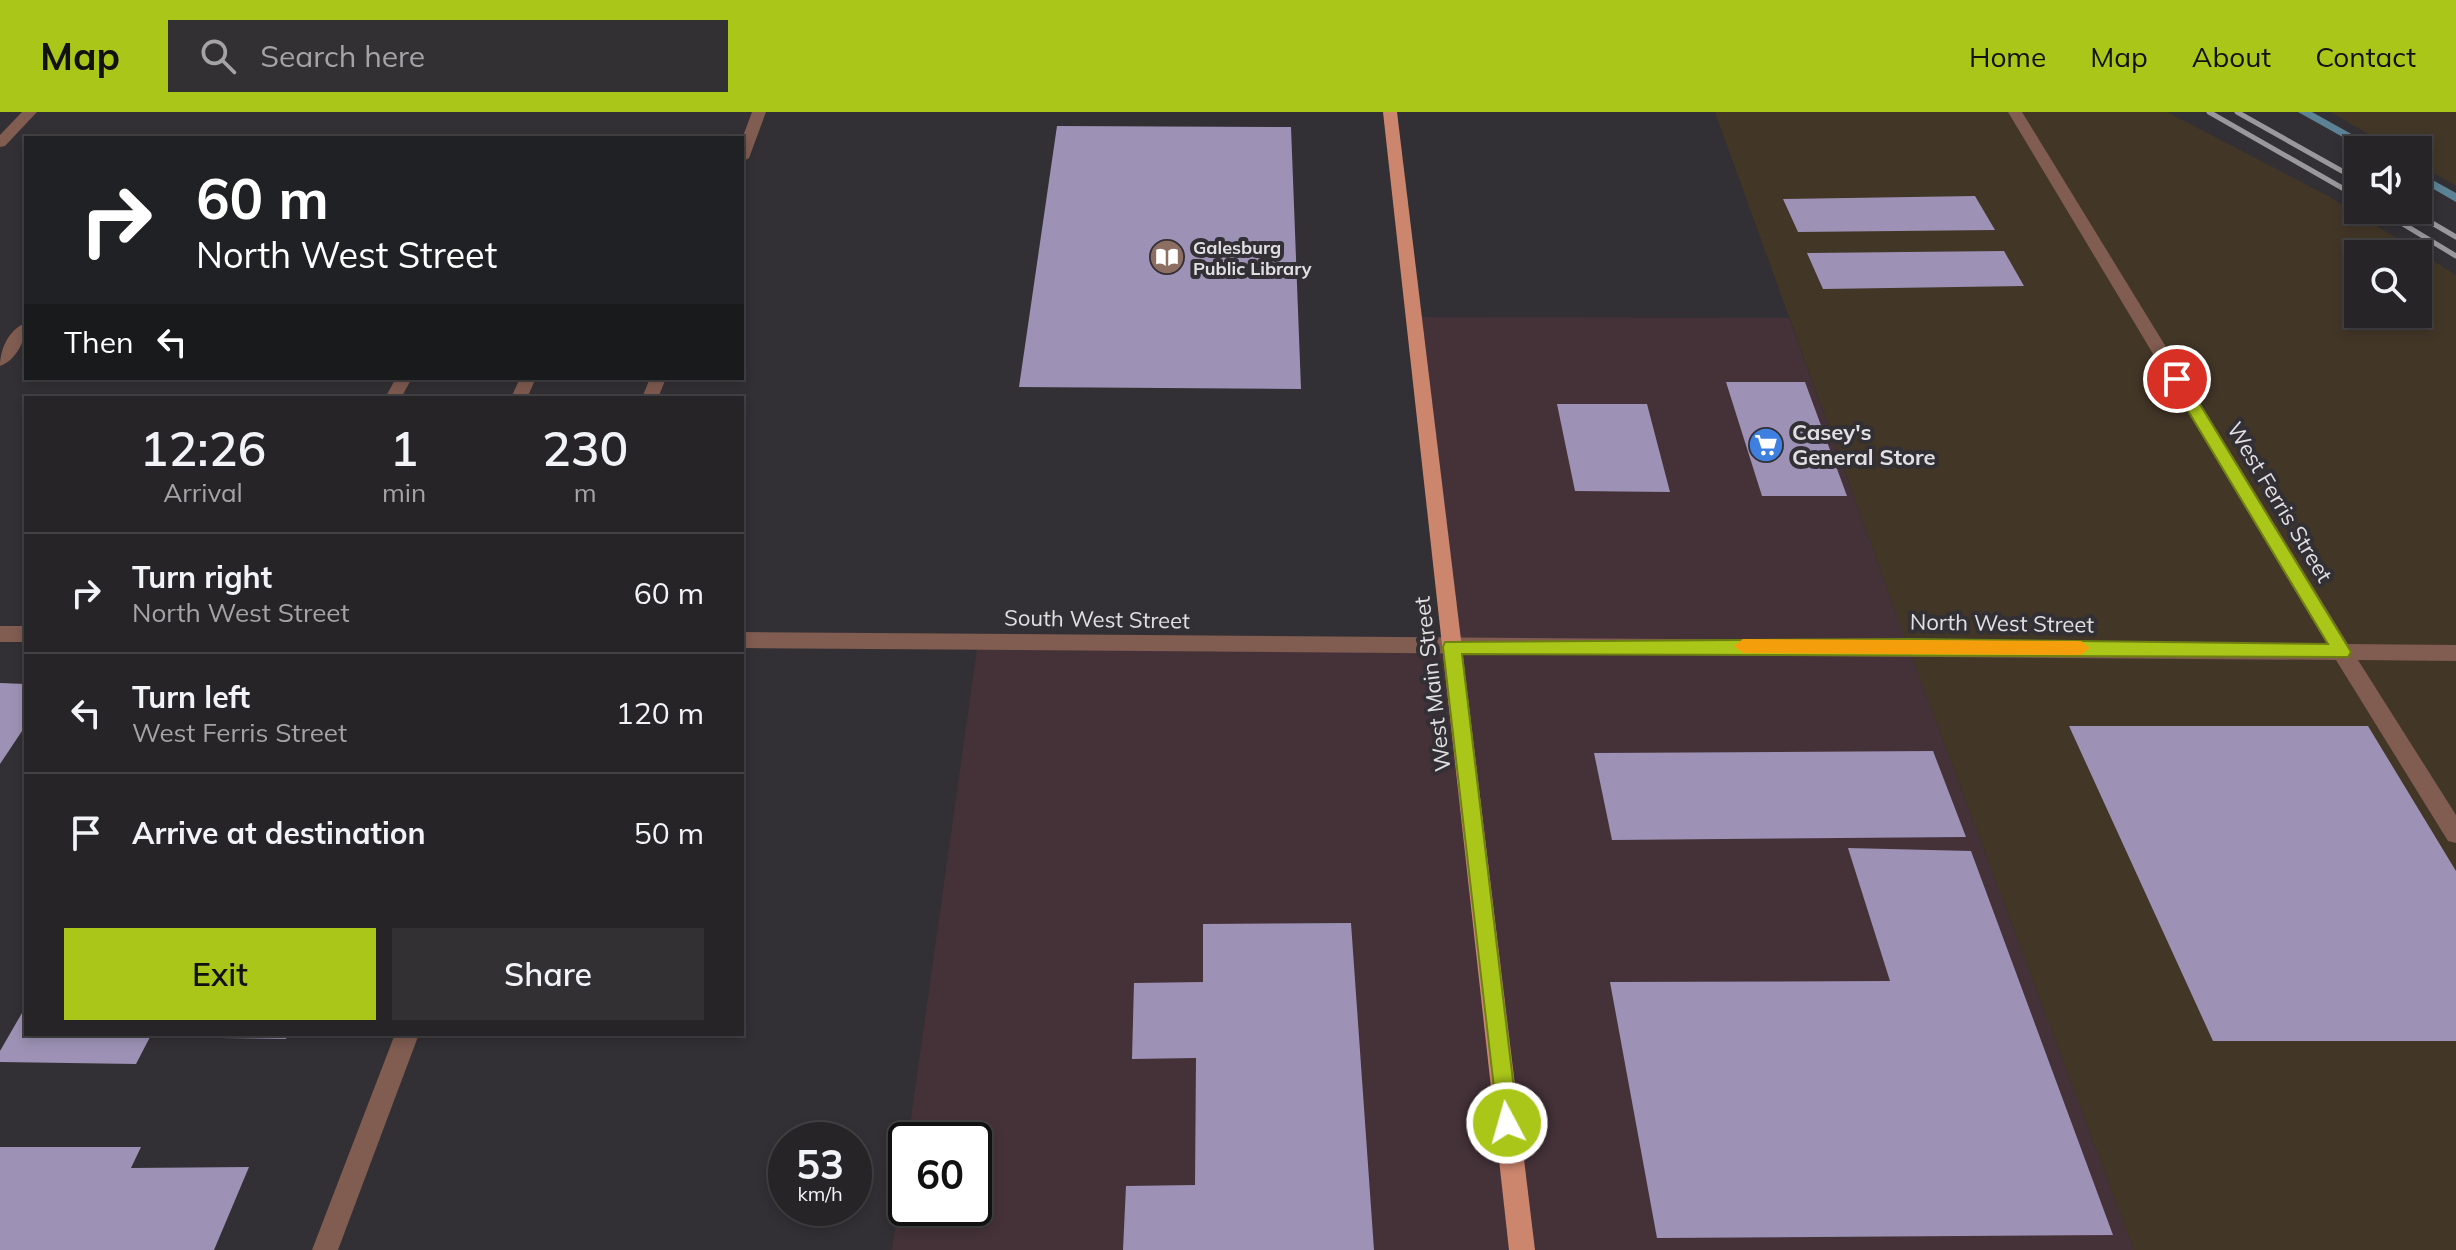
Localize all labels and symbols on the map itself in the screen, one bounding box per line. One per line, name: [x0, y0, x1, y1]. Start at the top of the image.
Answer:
place label: Galesburg Public Library: [1193, 236, 1312, 280]
library icon: Galesburg Public Library: [1148, 238, 1186, 276]
pin: [2143, 345, 2211, 413]
street label: West Ferris Street: [2221, 417, 2339, 587]
place label: Casey's General Store: [1792, 418, 1935, 471]
supermarket icon: Casey's General Store: [1747, 426, 1785, 464]
street label: West Main Street: [1407, 595, 1457, 773]
street label: South West Street: [1004, 603, 1190, 635]
street label: North West Street: [1910, 607, 2095, 639]
position arrow: [1465, 1081, 1549, 1165]
speed limit sign: 60: [888, 1122, 992, 1226]

